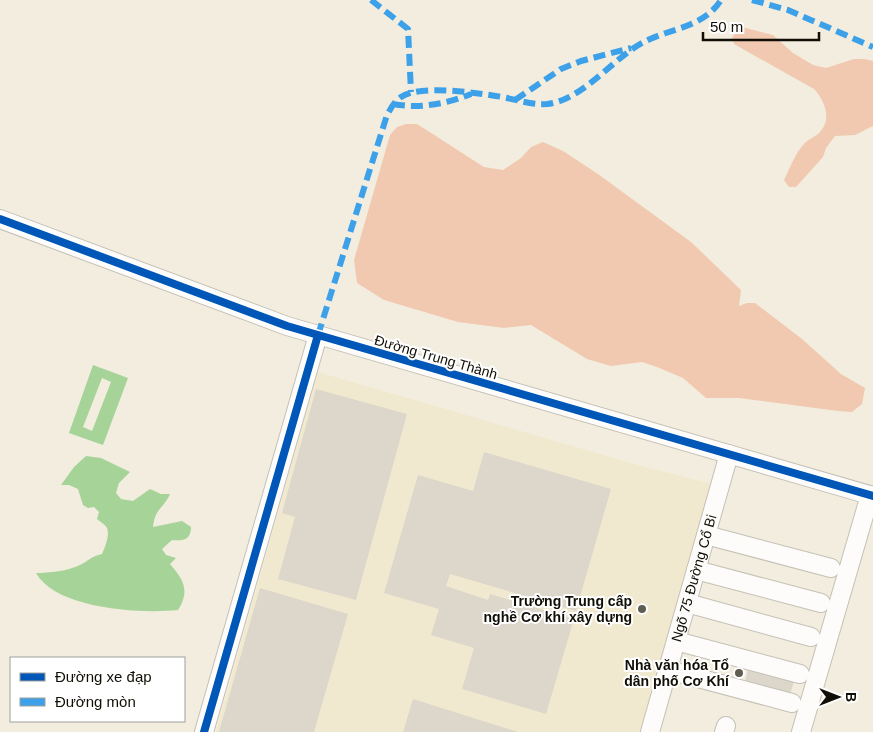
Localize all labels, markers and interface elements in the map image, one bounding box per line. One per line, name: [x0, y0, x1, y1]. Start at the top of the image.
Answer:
scale bar: [703, 10, 819, 42]
text: 50 m: [710, 18, 743, 35]
street label: Đường Trung Thành: [373, 332, 499, 382]
street label: Ngõ 75 Đường Cổ Bi: [668, 513, 719, 644]
place label: Trường Trung cấp nghề Cơ khí xây dựng: [484, 593, 632, 625]
marker: Trường Trung cấp nghề Cơ khí xây dựng: [636, 603, 648, 615]
legend: [10, 657, 185, 722]
place label: Nhà văn hóa Tổ dân phố Cơ Khí: [624, 657, 730, 689]
marker: Nhà văn hóa Tổ dân phố Cơ Khí: [733, 667, 745, 679]
text: Đường xe đạp: [55, 668, 152, 685]
north arrow: [813, 672, 863, 722]
text: B: [843, 692, 859, 702]
text: Đường mòn: [55, 693, 136, 710]

